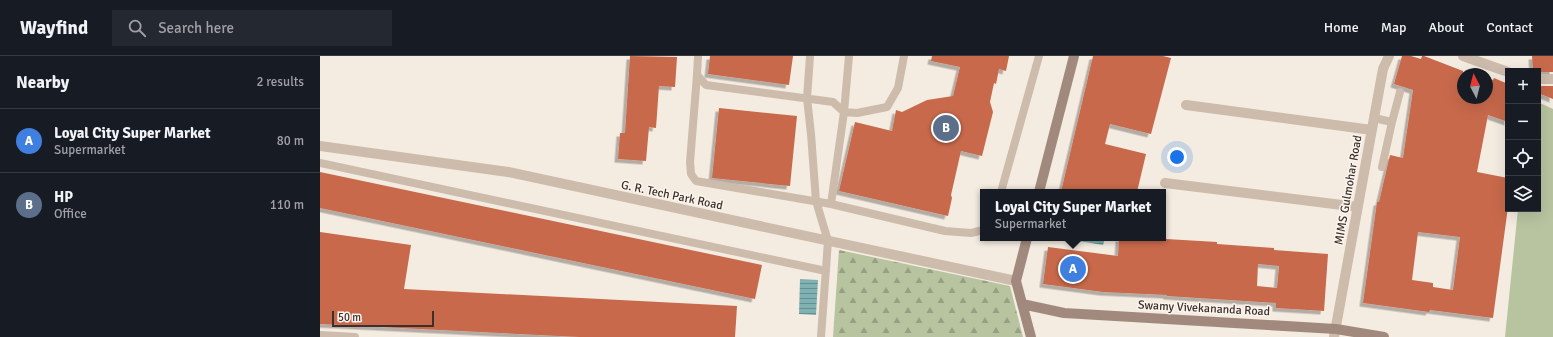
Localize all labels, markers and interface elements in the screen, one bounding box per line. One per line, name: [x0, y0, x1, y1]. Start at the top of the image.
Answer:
search box: [112, 10, 392, 46]
text: Wayfind: [20, 16, 88, 40]
icon: search: [126, 17, 148, 39]
text: Search here: [158, 19, 234, 37]
text: Home: [1324, 19, 1359, 36]
text: Map: [1381, 19, 1406, 36]
text: About: [1428, 19, 1464, 36]
text: Contact: [1486, 19, 1533, 36]
north arrow: [1457, 68, 1493, 104]
map controls: [1505, 68, 1541, 212]
button: +: [1505, 68, 1541, 104]
text: Nearby: [16, 72, 69, 93]
text: 2 results: [256, 74, 304, 90]
button: −: [1505, 104, 1541, 140]
pin: B: [933, 113, 959, 143]
text: Loyal City Super Market: [54, 124, 211, 142]
text: A: [25, 133, 33, 149]
text: 80 m: [277, 133, 304, 149]
street label: MIMS Gulmohar Road: [1331, 134, 1366, 246]
button: locate: [1505, 140, 1541, 176]
text: Supermarket: [54, 142, 126, 158]
your location: [1167, 147, 1187, 167]
button: layers: [1505, 176, 1541, 212]
street label: G. R. Tech Park Road: [620, 177, 724, 214]
text: HP: [54, 188, 73, 206]
popup: [980, 189, 1166, 241]
text: B: [25, 197, 33, 213]
text: 110 m: [270, 197, 304, 213]
text: Loyal City Super Market: [995, 198, 1151, 216]
text: Office: [54, 206, 87, 222]
text: Supermarket: [995, 216, 1066, 232]
pin: A: [1060, 254, 1086, 284]
street label: Swamy Vivekananda Road: [1138, 298, 1270, 319]
scale bar: [332, 309, 434, 328]
text: 50 m: [338, 311, 361, 324]

